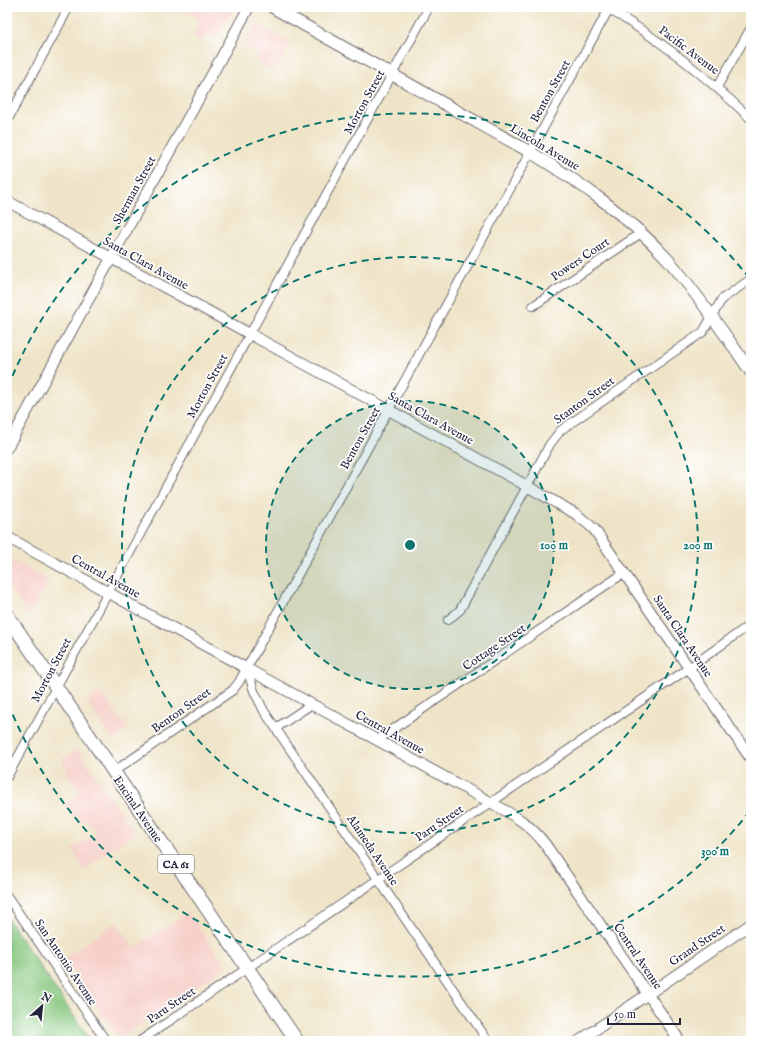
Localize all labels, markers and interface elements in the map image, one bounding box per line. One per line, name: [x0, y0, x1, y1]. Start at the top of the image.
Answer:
street label: Pacific Avenue: [655, 23, 722, 78]
street label: Benton Street: [527, 57, 574, 125]
street label: Morton Street: [341, 67, 388, 137]
street label: Lincoln Avenue: [507, 121, 583, 174]
street label: Sherman Street: [110, 154, 159, 227]
street label: Santa Clara Avenue: [100, 234, 192, 293]
street label: Powers Court: [548, 234, 612, 284]
street label: Morton Street: [184, 351, 231, 421]
street label: Stanton Street: [551, 373, 617, 427]
street label: Santa Clara Avenue: [385, 389, 477, 448]
street label: Benton Street: [337, 404, 384, 472]
centre of rings: [403, 538, 417, 552]
text: 100 m: [540, 538, 569, 553]
text: 200 m: [683, 538, 713, 553]
street label: Central Avenue: [69, 551, 143, 602]
street label: Santa Clara Avenue: [650, 592, 716, 680]
street label: Cottage Street: [460, 621, 529, 674]
street label: Morton Street: [28, 635, 75, 705]
street label: Benton Street: [149, 684, 214, 736]
street label: Central Avenue: [353, 707, 427, 758]
street label: Encinal Avenue: [110, 773, 166, 846]
street label: Paru Street: [412, 802, 466, 845]
street label: Alameda Avenue: [343, 811, 402, 889]
text: 300 m: [701, 844, 730, 859]
road number: CA 61: [158, 855, 194, 873]
street label: San Antonio Avenue: [31, 916, 100, 1009]
street label: Central Avenue: [610, 920, 666, 993]
street label: Grand Street: [666, 921, 728, 970]
street label: Paru Street: [144, 984, 198, 1027]
north arrow: [22, 986, 62, 1026]
text: N: [38, 989, 54, 1007]
scale bar: [608, 1000, 680, 1026]
text: 50 m: [614, 1007, 636, 1022]

